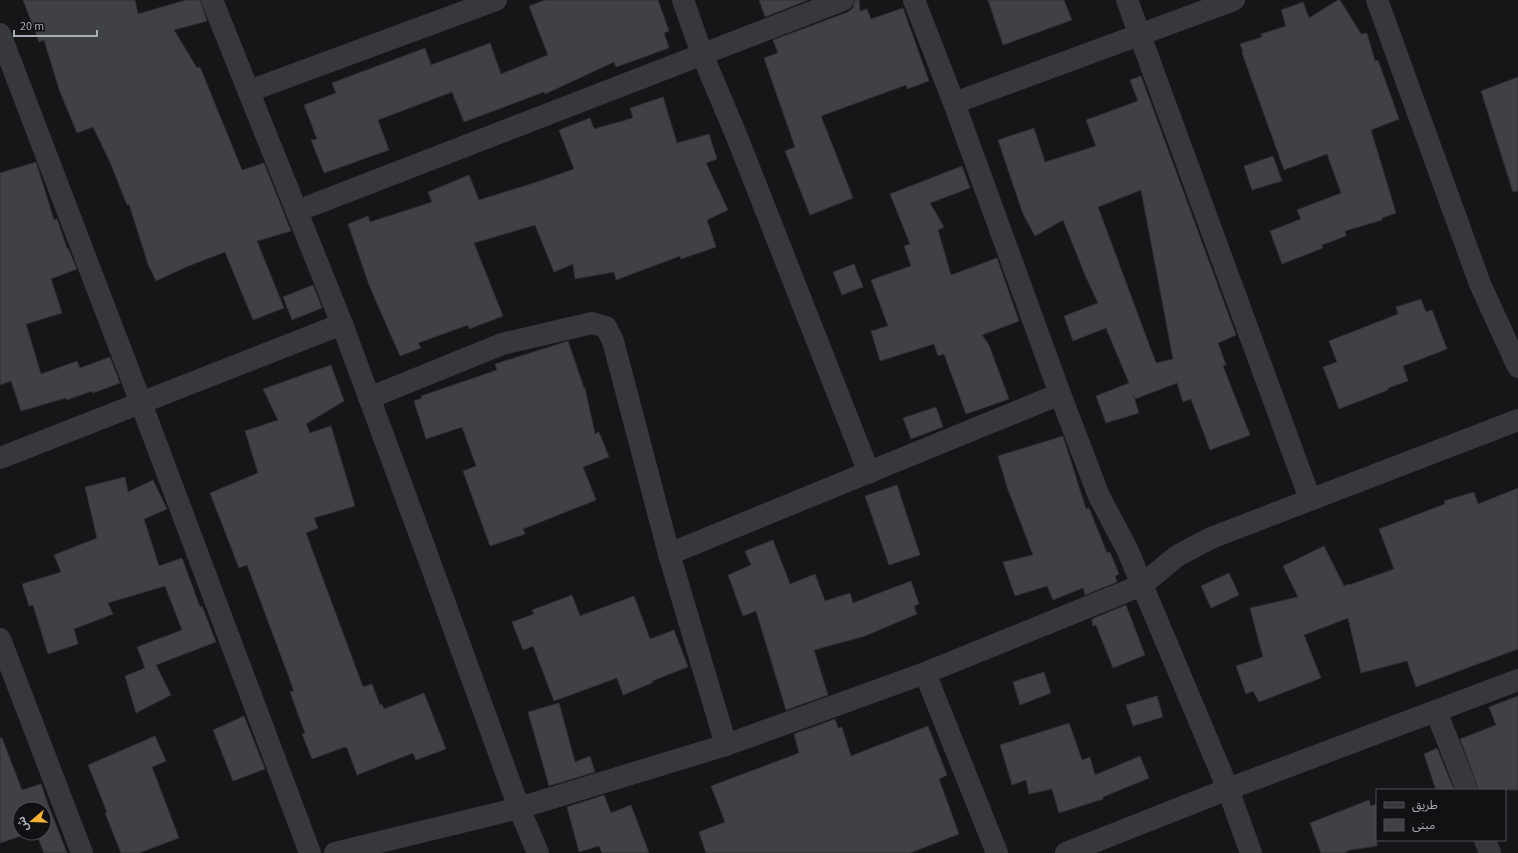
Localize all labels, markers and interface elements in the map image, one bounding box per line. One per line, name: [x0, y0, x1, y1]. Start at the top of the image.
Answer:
scale bar: [14, 12, 97, 38]
text: 20 m: [20, 18, 44, 35]
legend: [1376, 789, 1506, 841]
text: طريق: [1412, 797, 1438, 814]
north arrow: [12, 801, 52, 841]
text: ش: [13, 815, 33, 834]
text: مبنى: [1412, 817, 1435, 834]

